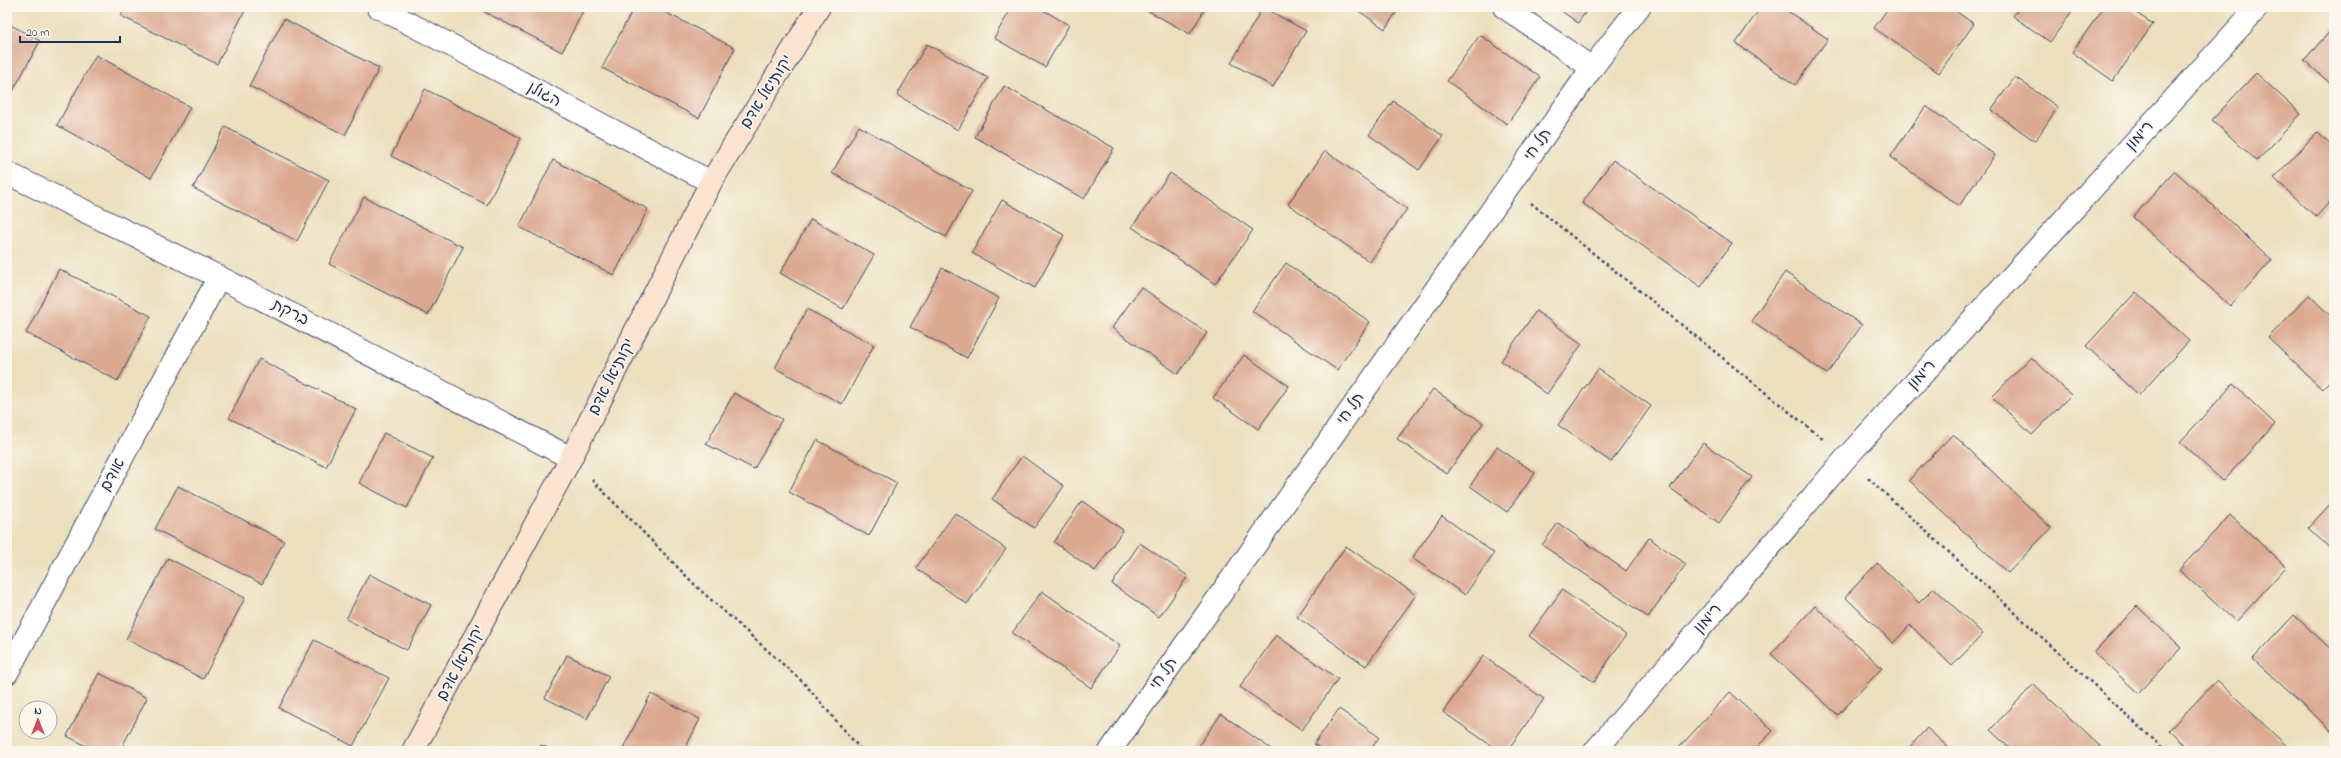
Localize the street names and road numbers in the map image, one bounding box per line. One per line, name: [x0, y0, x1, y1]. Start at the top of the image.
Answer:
street label: יקותיאל אדם: [735, 50, 799, 134]
street label: הגולן: [523, 76, 565, 114]
street label: רימון: [2120, 116, 2160, 156]
street label: תל חי: [1518, 124, 1558, 166]
street label: ברקת: [266, 293, 313, 333]
street label: יקותיאל אדם: [582, 334, 642, 420]
street label: רימון: [1902, 355, 1942, 395]
street label: תל חי: [1331, 388, 1371, 430]
street label: אודם: [94, 454, 132, 496]
street label: רימון: [1688, 599, 1728, 639]
street label: יקותיאל אדם: [431, 621, 491, 705]
street label: תל חי: [1144, 653, 1184, 695]

